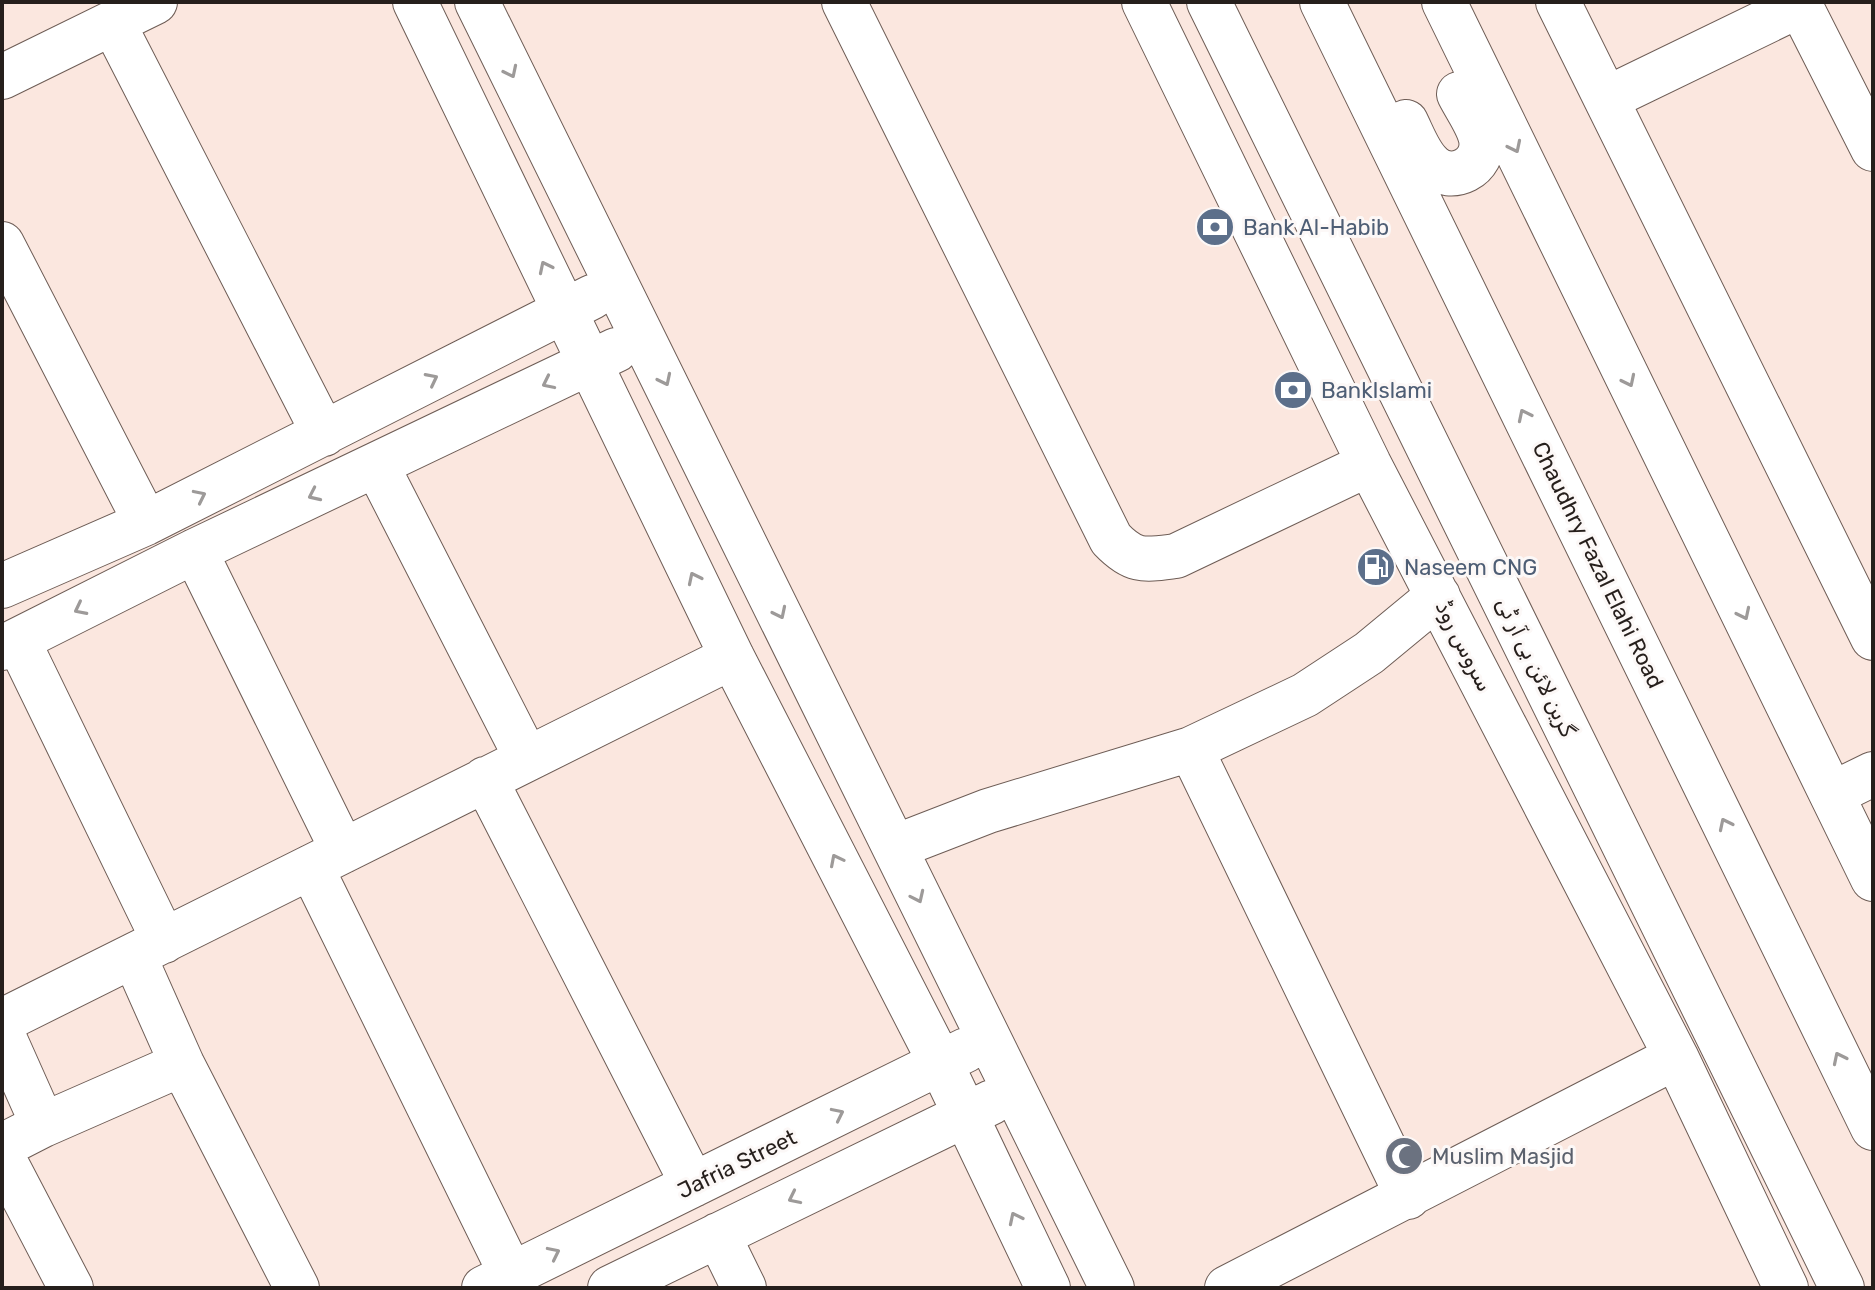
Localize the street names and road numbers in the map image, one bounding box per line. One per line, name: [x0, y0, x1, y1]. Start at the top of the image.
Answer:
street label: Chaudhry Fazal Elahi Road: [1527, 437, 1669, 693]
street label: گرین لائن بی آر ٹی: [1490, 593, 1582, 741]
street label: سروس روڈ: [1430, 596, 1498, 696]
street label: Jafria Street: [673, 1123, 801, 1204]

